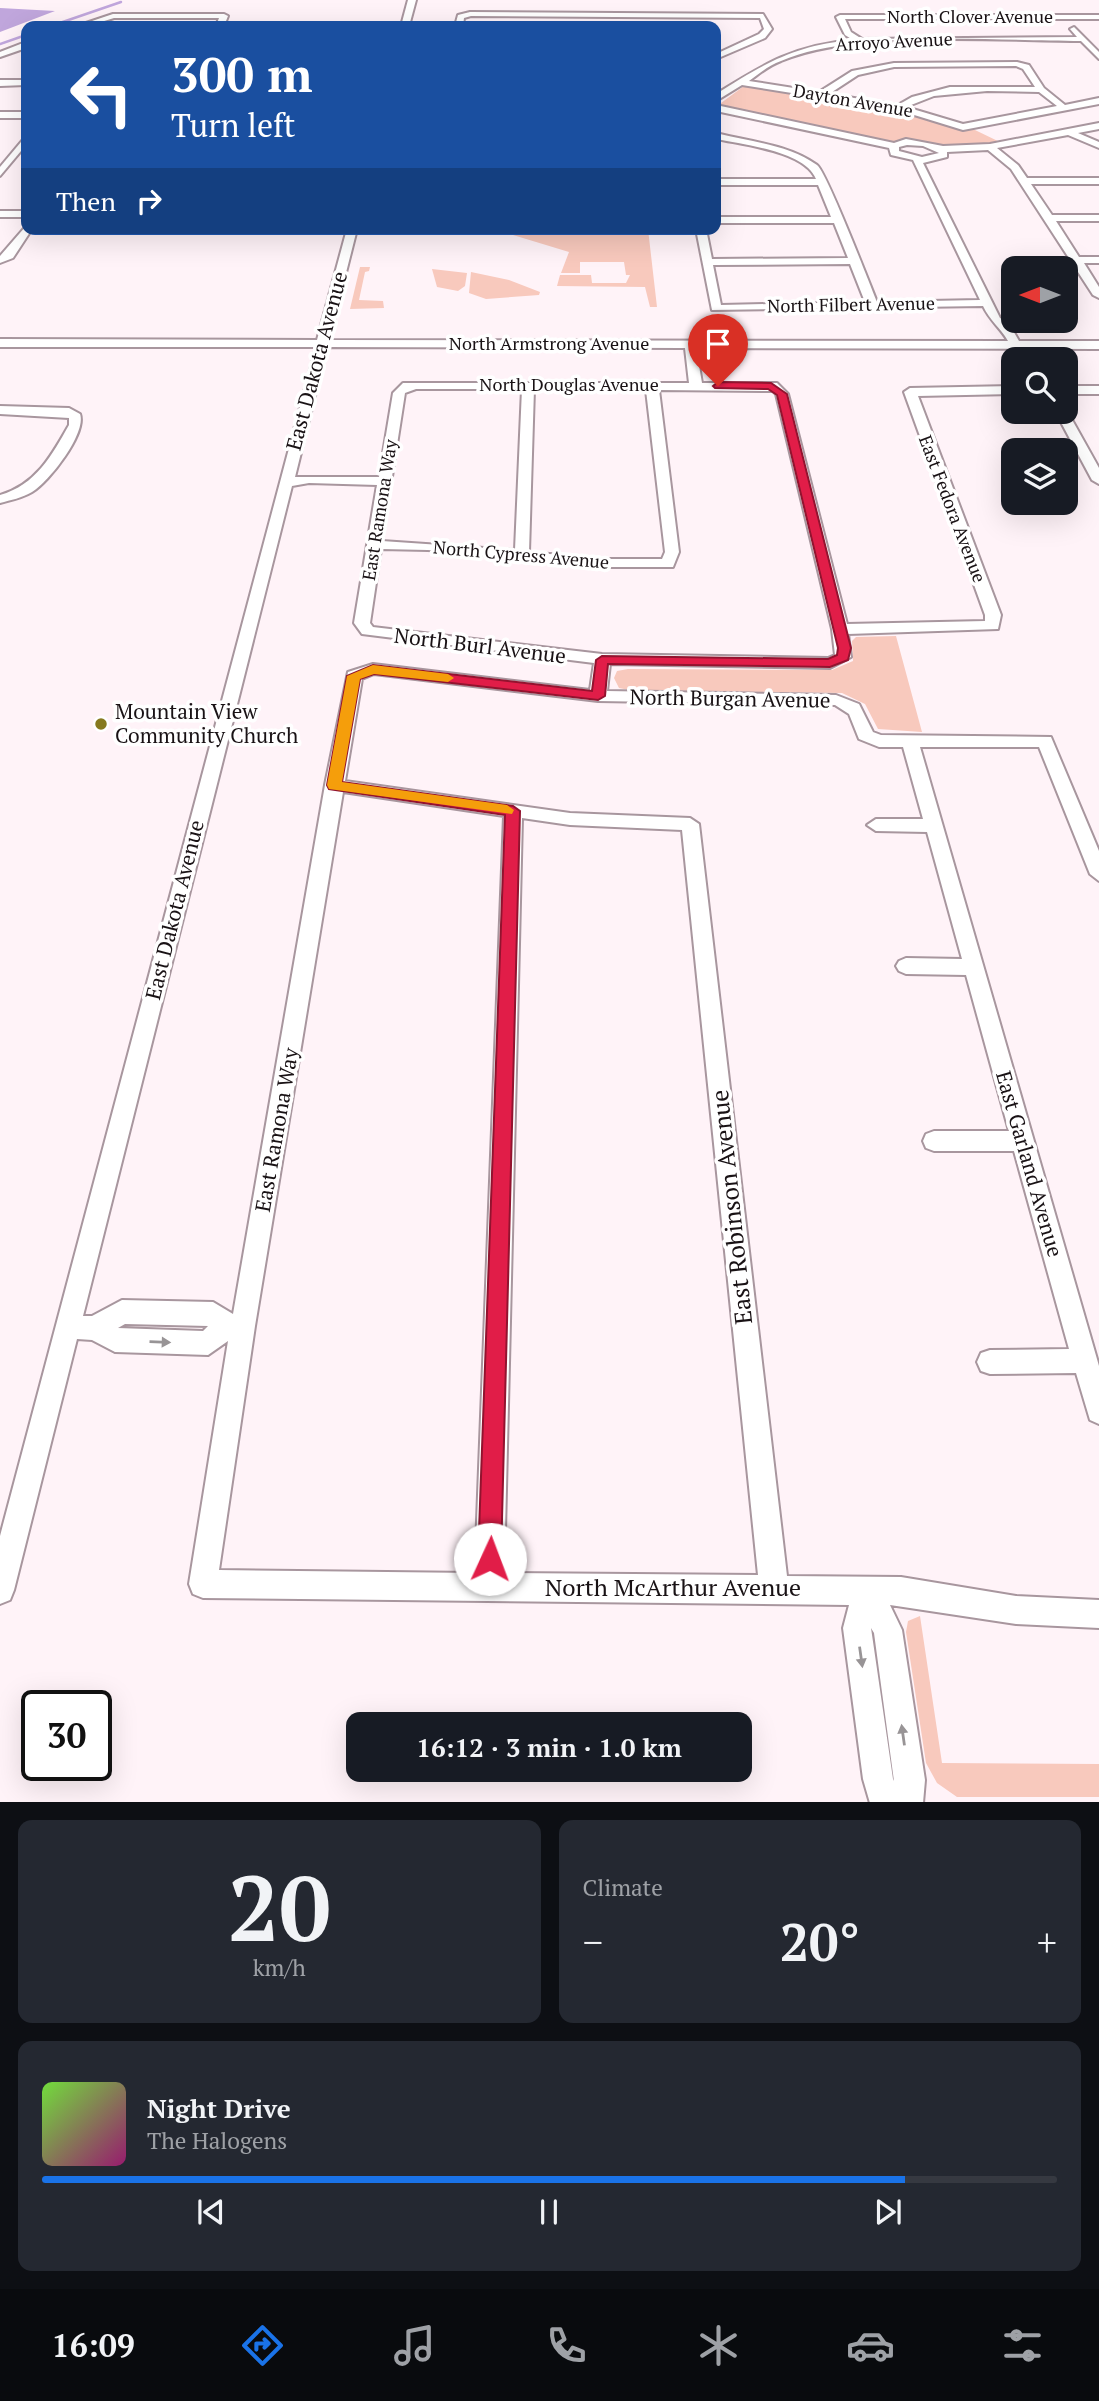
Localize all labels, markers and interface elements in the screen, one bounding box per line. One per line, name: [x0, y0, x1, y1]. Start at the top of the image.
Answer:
street label: North Clover Avenue: [887, 4, 1053, 28]
street label: Arroyo Avenue: [835, 26, 953, 56]
text: 300 m: [171, 41, 313, 106]
icon: left: [56, 49, 147, 140]
street label: Dayton Avenue: [791, 78, 915, 122]
text: Turn left: [171, 104, 295, 146]
icon: right: [130, 182, 168, 220]
text: Then: [56, 184, 116, 218]
north arrow: [1001, 256, 1078, 332]
map controls: [1001, 256, 1078, 515]
street label: East Dakota Avenue: [279, 268, 353, 453]
street label: North Filbert Avenue: [767, 291, 935, 317]
pin: [688, 314, 748, 386]
icon: arrive: [699, 325, 737, 363]
street label: North Armstrong Avenue: [449, 331, 649, 355]
button: search: [1001, 347, 1078, 424]
street label: North Douglas Avenue: [479, 372, 659, 396]
street label: East Fedora Avenue: [914, 431, 992, 586]
street label: East Ramona Way: [356, 437, 402, 582]
button: layers: [1001, 438, 1078, 515]
street label: North Cypress Avenue: [432, 534, 610, 574]
street label: North Burl Avenue: [393, 621, 568, 669]
street label: North Burgan Avenue: [629, 682, 831, 714]
place label: Mountain View Community Church: [115, 697, 298, 749]
marker: Mountain View Community Church: [93, 716, 109, 732]
street label: East Dakota Avenue: [138, 817, 210, 1002]
street label: East Ramona Way: [248, 1045, 304, 1214]
street label: East Garland Avenue: [990, 1067, 1070, 1260]
street label: East Robinson Avenue: [703, 1088, 759, 1326]
one-way arrow: [149, 1336, 171, 1347]
position arrow: [453, 1522, 527, 1596]
street label: North McArthur Avenue: [545, 1571, 801, 1603]
one-way arrow: [856, 1646, 867, 1668]
speed limit sign: 30: [21, 1690, 112, 1781]
one-way arrow: [898, 1724, 909, 1746]
text: 16:12 · 3 min · 1.0 km: [416, 1730, 682, 1764]
text: 20: [228, 1846, 331, 1967]
text: Climate: [583, 1872, 663, 1903]
text: 20°: [780, 1907, 860, 1976]
text: −: [583, 1917, 603, 1967]
text: +: [1037, 1917, 1057, 1967]
text: km/h: [253, 1952, 306, 1983]
text: Night Drive: [147, 2091, 291, 2125]
text: The Halogens: [147, 2125, 287, 2156]
icon: previous: [192, 2193, 230, 2231]
icon: pause: [530, 2193, 568, 2231]
icon: next: [869, 2193, 907, 2231]
icon: directions: [238, 2321, 287, 2370]
icon: music: [390, 2321, 439, 2370]
icon: phone: [542, 2321, 591, 2370]
icon: climate: [694, 2321, 743, 2370]
icon: car: [846, 2321, 895, 2370]
icon: filters: [998, 2321, 1047, 2370]
text: 16:09: [52, 2324, 135, 2366]

